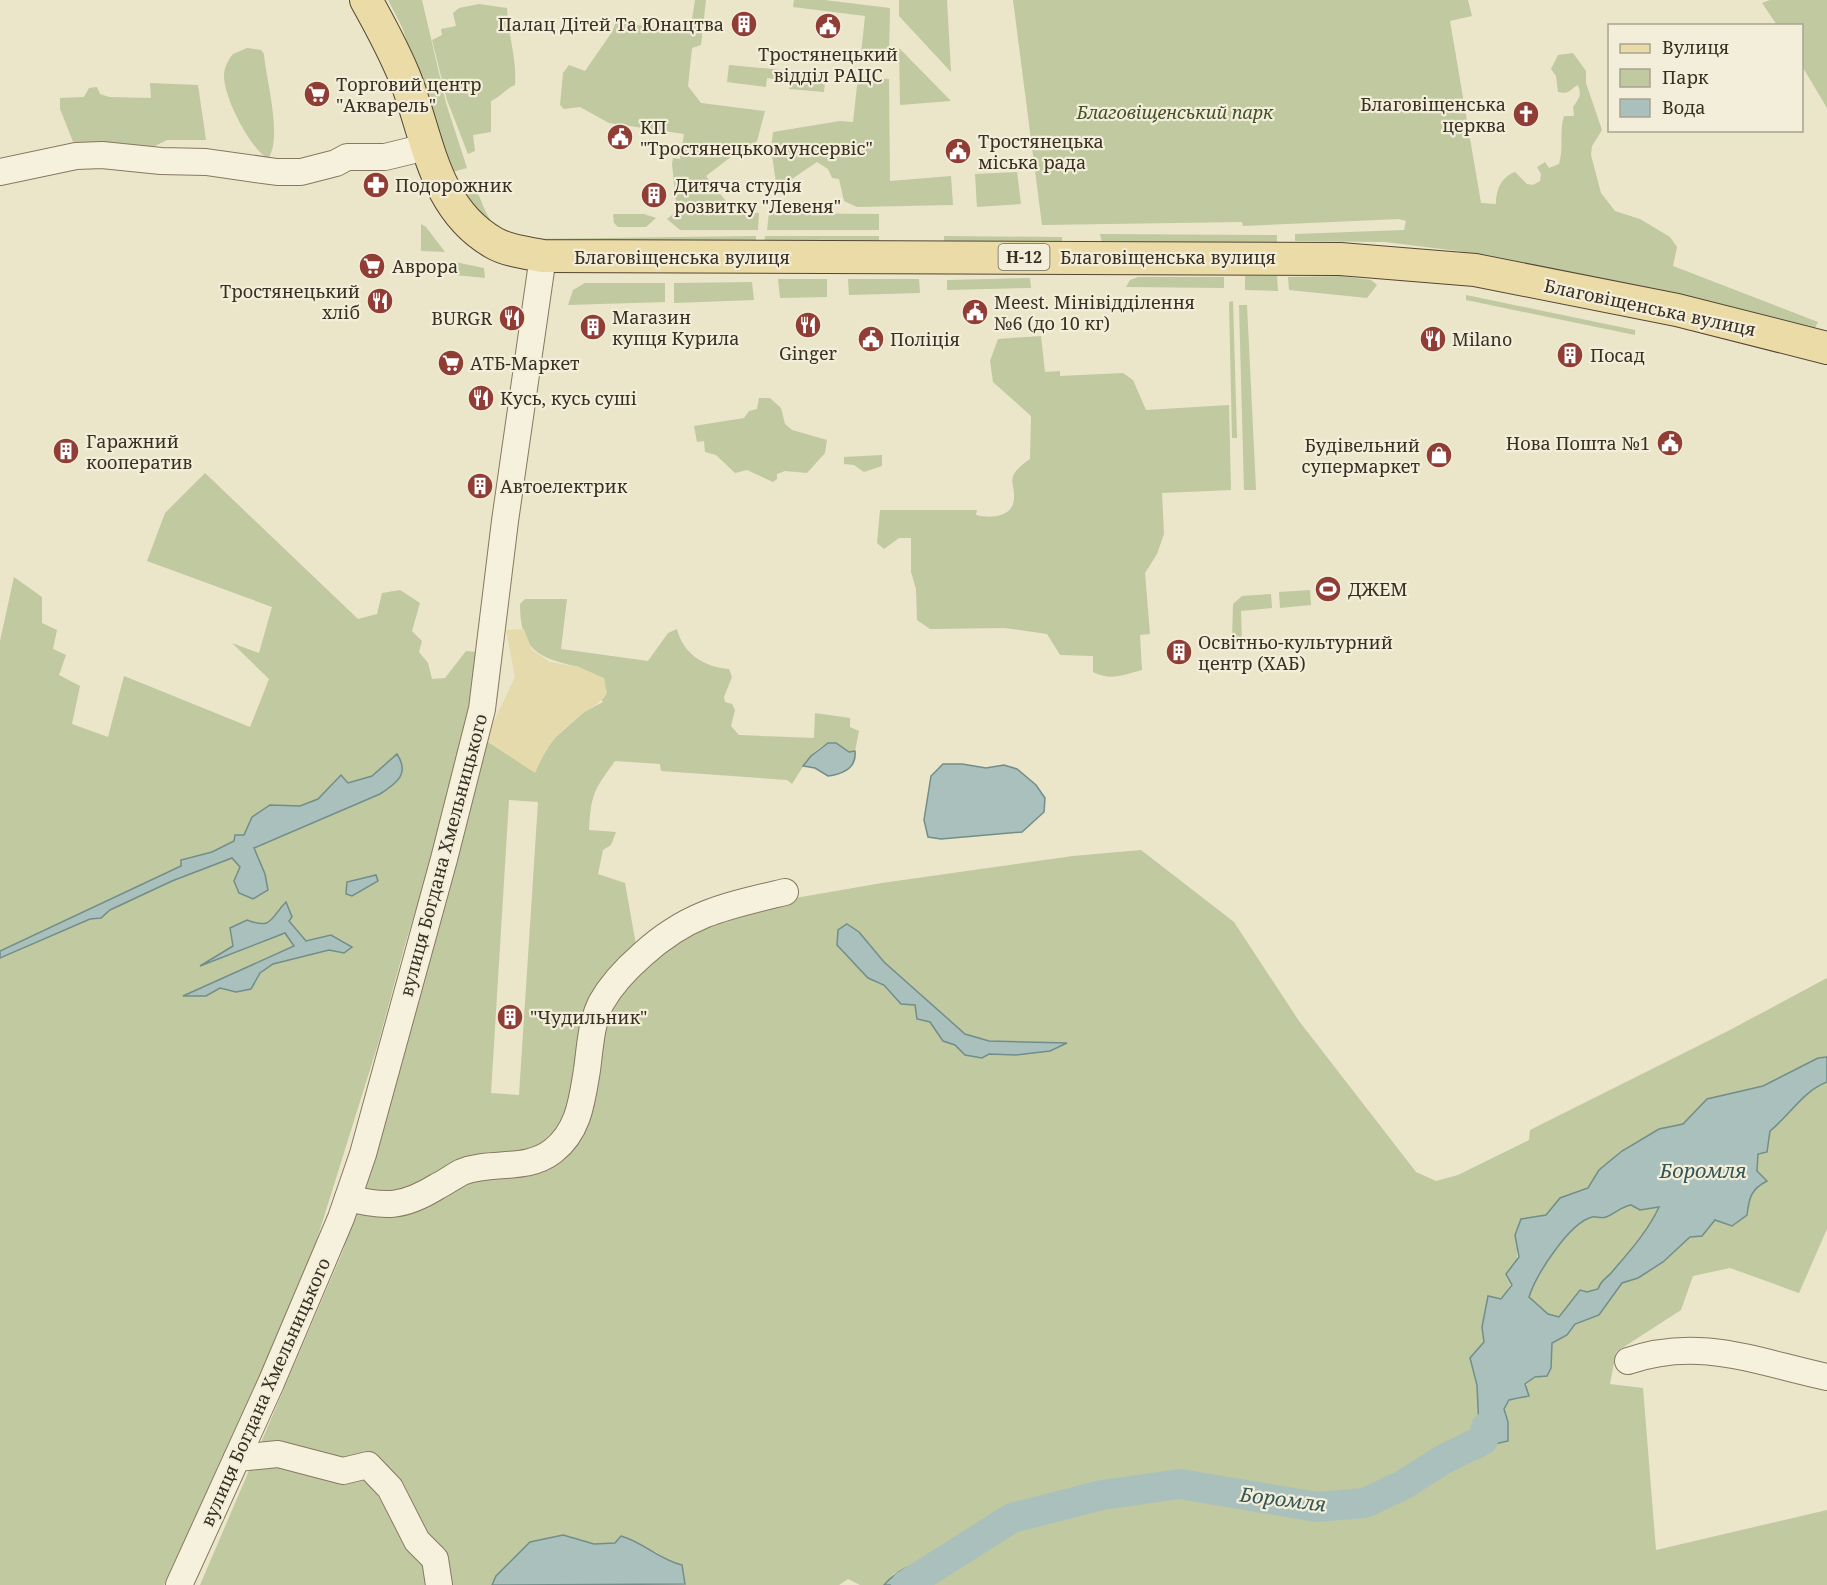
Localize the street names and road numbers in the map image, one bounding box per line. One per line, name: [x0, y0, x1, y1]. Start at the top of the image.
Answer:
road number: Н-12: [998, 244, 1050, 270]
street label: Благовіщенська вулиця: [574, 245, 790, 269]
street label: Благовіщенська вулиця: [1060, 245, 1276, 269]
street label: Благовіщенська вулиця: [1542, 273, 1758, 341]
street label: вулиця Богдана Хмельницького: [394, 711, 492, 999]
street label: вулиця Богдана Хмельницького: [195, 1254, 335, 1530]

